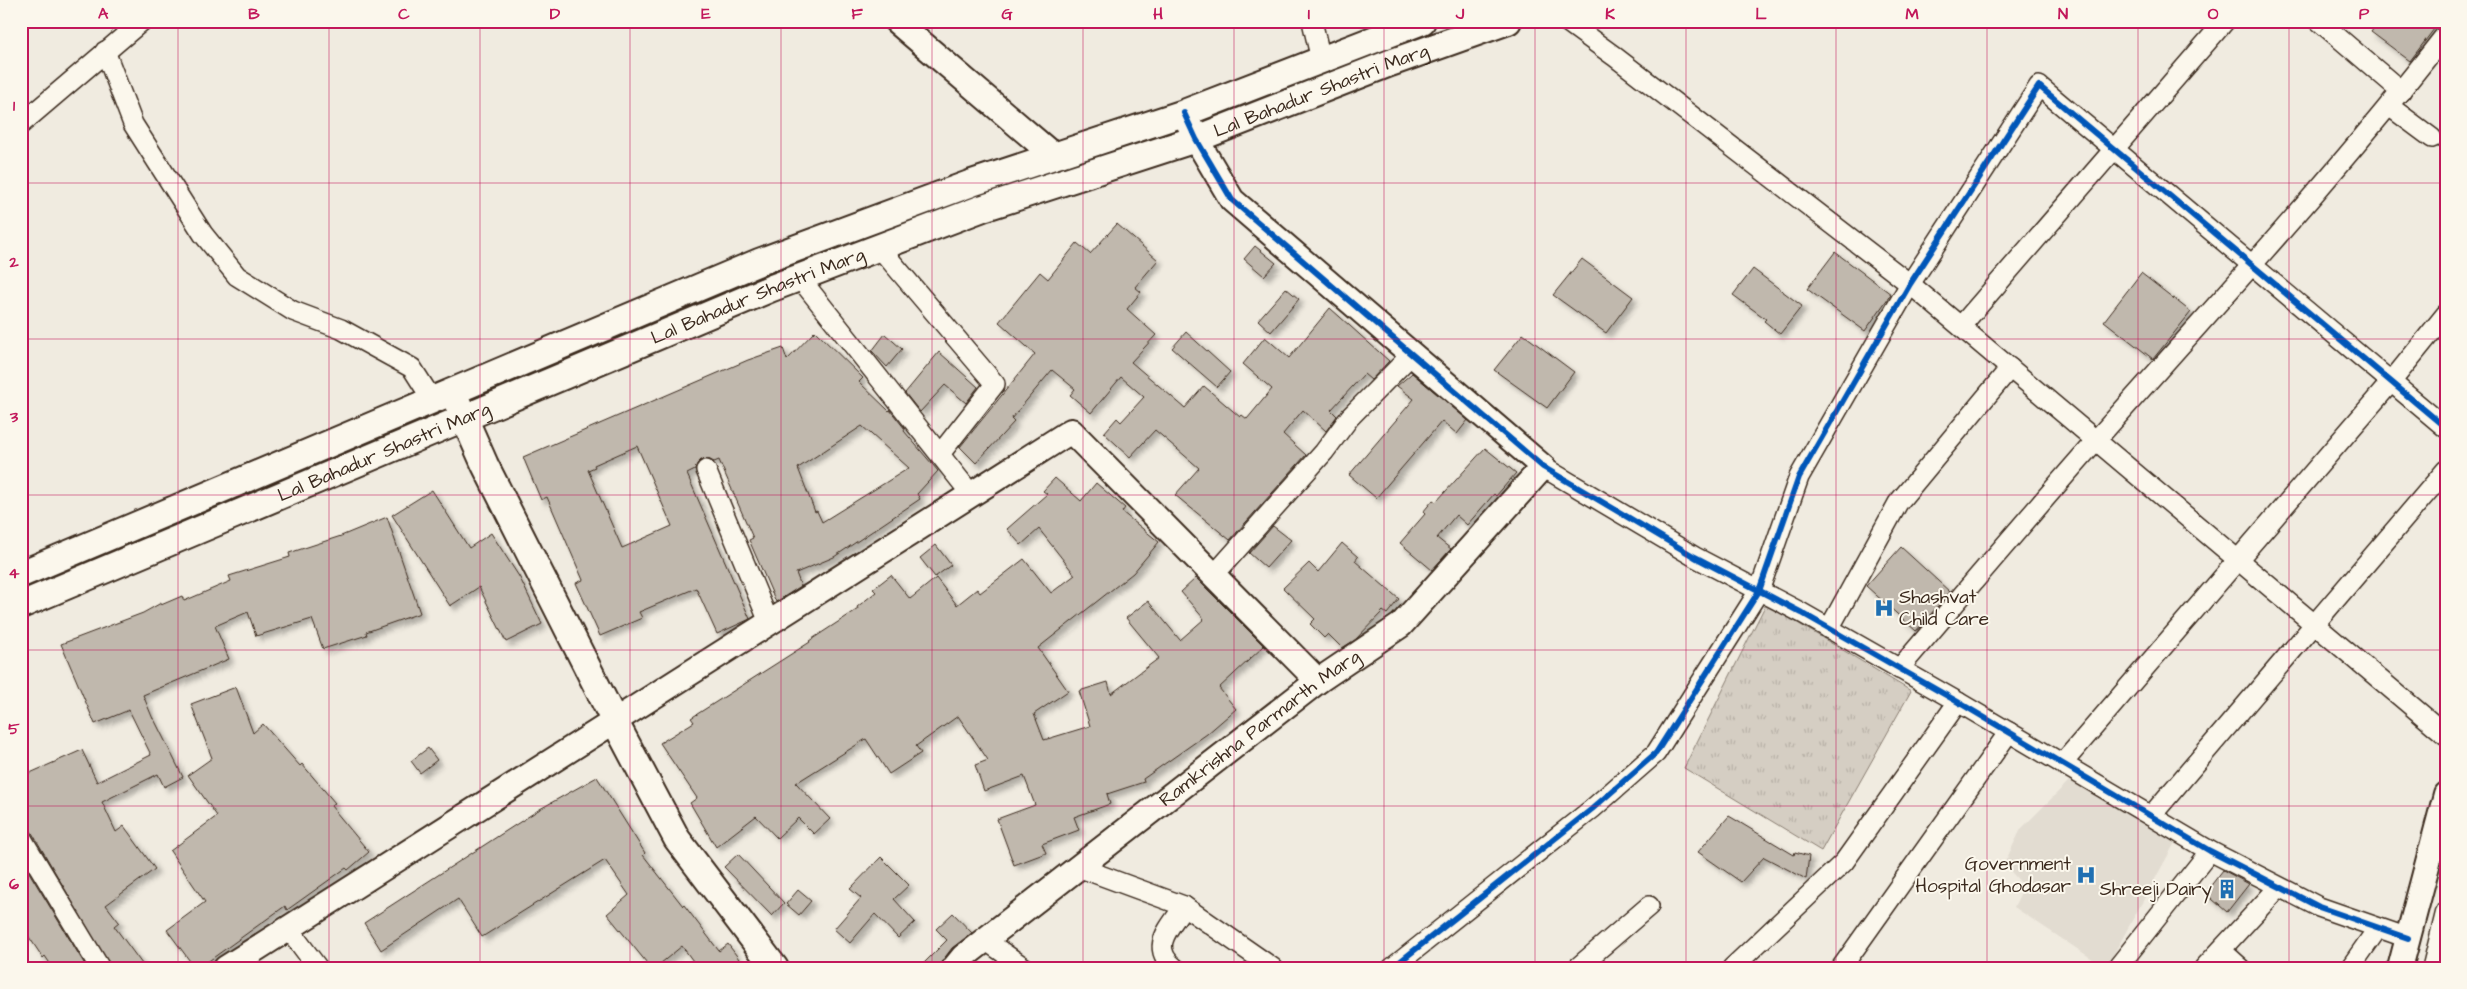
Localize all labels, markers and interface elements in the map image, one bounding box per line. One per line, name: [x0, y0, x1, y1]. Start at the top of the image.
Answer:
text: A: [98, 3, 109, 25]
text: B: [248, 3, 260, 25]
text: C: [398, 3, 410, 25]
text: D: [550, 3, 561, 25]
text: E: [701, 3, 711, 25]
text: F: [851, 3, 863, 25]
text: G: [1001, 3, 1013, 25]
text: H: [1153, 3, 1163, 25]
text: I: [1308, 3, 1310, 25]
text: J: [1455, 3, 1465, 25]
text: K: [1605, 3, 1615, 25]
text: L: [1755, 3, 1767, 25]
text: M: [1905, 3, 1919, 25]
text: N: [2058, 3, 2068, 25]
text: O: [2208, 3, 2219, 25]
text: P: [2359, 3, 2370, 25]
street label: Lal Bahadur Shastri Marg: [1210, 37, 1433, 144]
text: 1: [13, 95, 16, 117]
street label: Lal Bahadur Shastri Marg: [647, 241, 869, 351]
text: 2: [8, 251, 19, 273]
street label: Lal Bahadur Shastri Marg: [274, 395, 495, 509]
text: 3: [9, 406, 19, 428]
text: 4: [9, 562, 20, 584]
place label: Shashvat Child Care: [1899, 584, 1989, 633]
hospital icon: Shashvat Child Care: [1873, 597, 1895, 619]
street label: Ramkrishna Parmarth Marg: [1153, 643, 1366, 813]
text: 5: [8, 718, 20, 740]
place label: Government Hospital Ghodasar: [1916, 851, 2072, 900]
hospital icon: Government Hospital Ghodasar: [2075, 864, 2097, 886]
text: 6: [9, 873, 19, 895]
place label: Shreeji Dairy: [2100, 876, 2213, 904]
building icon: Shreeji Dairy: [2216, 878, 2238, 900]

